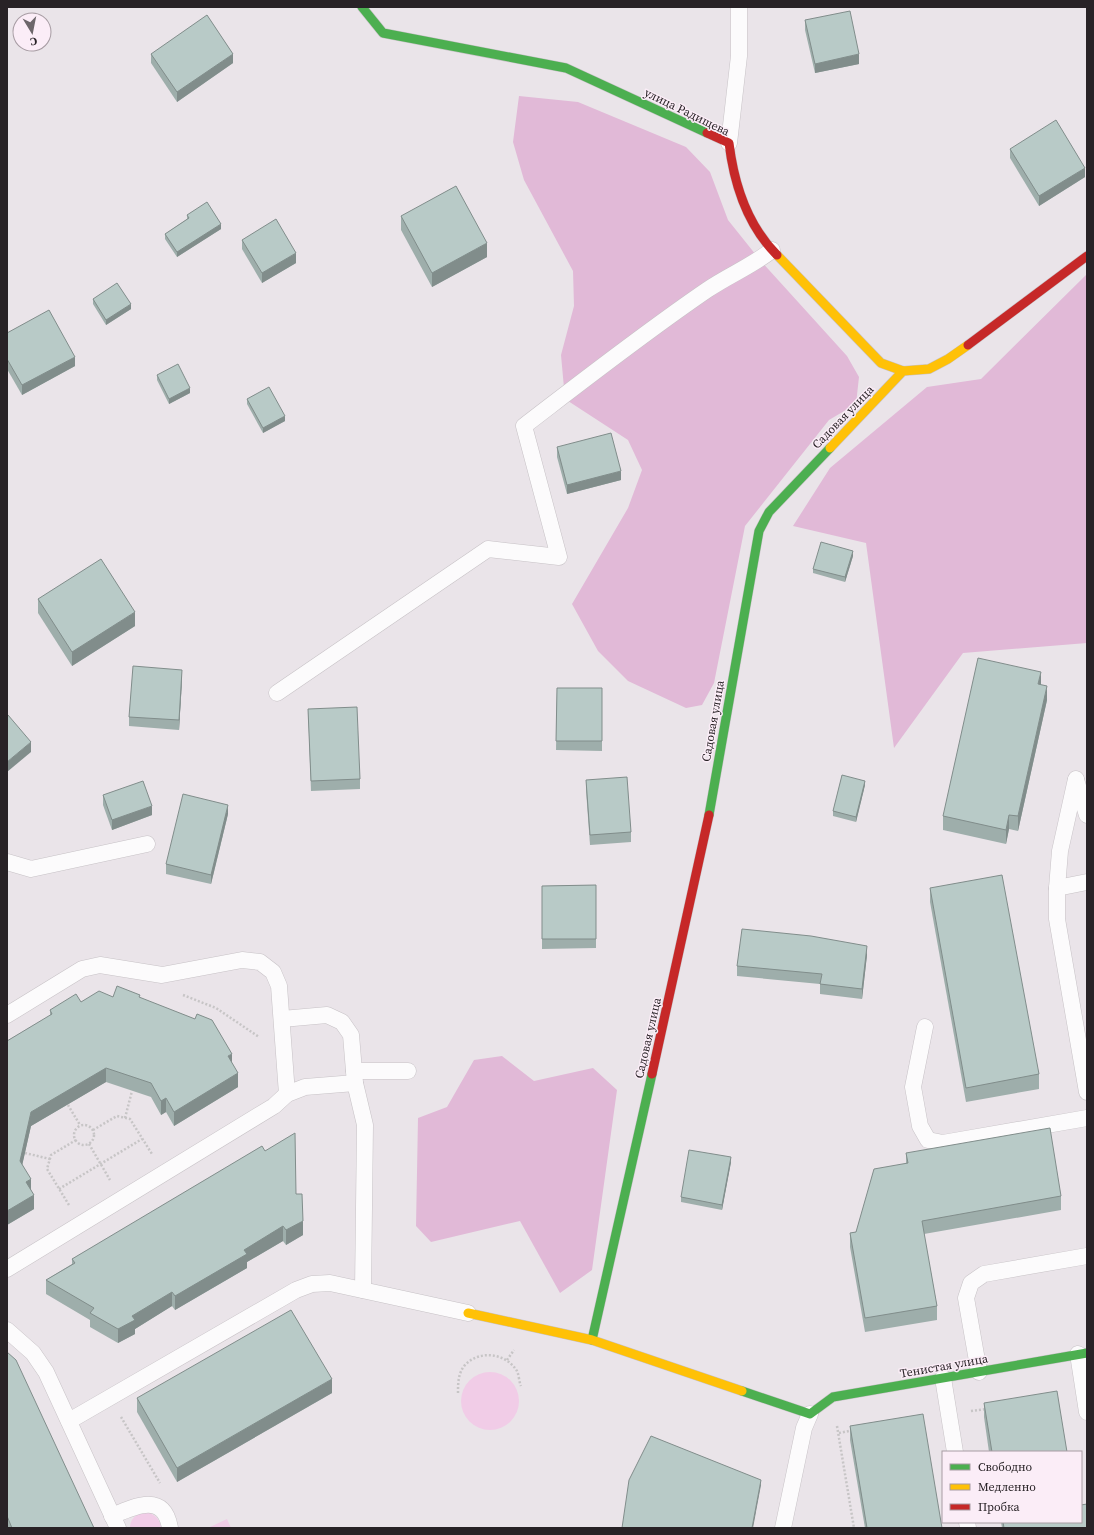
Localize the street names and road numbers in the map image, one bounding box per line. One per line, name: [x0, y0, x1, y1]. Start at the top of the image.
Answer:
street label: улица Радищева: [642, 84, 733, 140]
street label: Садовая улица: [809, 381, 878, 452]
street label: Садовая улица: [698, 678, 728, 763]
street label: Садовая улица: [631, 995, 665, 1080]
street label: Тенистая улица: [899, 1350, 990, 1382]

